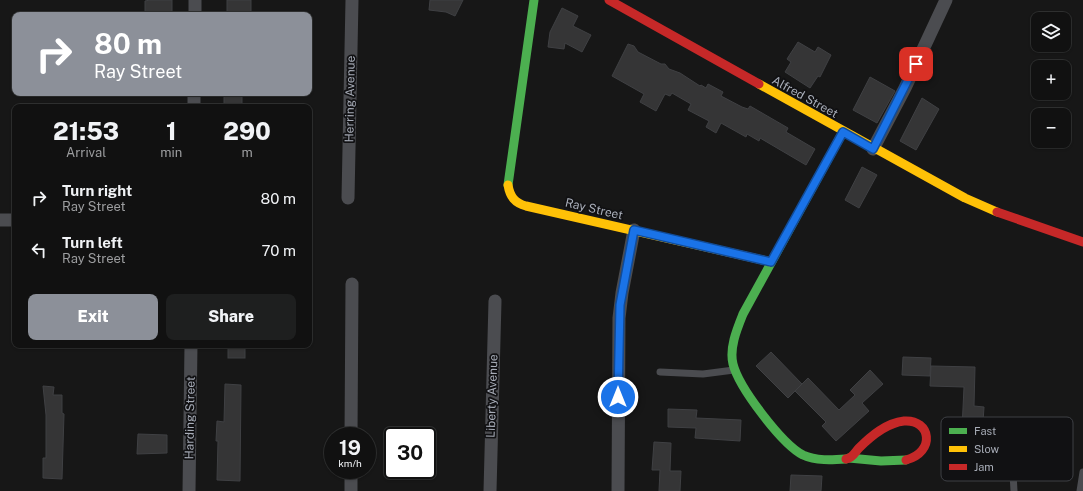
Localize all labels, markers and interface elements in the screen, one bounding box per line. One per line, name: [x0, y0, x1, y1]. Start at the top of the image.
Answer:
map controls: [1031, 12, 1071, 148]
button: layers: [1031, 12, 1071, 52]
text: 80 m: [94, 27, 162, 60]
icon: right: [28, 28, 80, 80]
pin: [899, 47, 933, 81]
icon: arrive: [905, 53, 927, 75]
street label: Herring Avenue: [342, 55, 358, 143]
button: +: [1031, 60, 1071, 100]
text: Ray Street: [94, 61, 182, 82]
street label: Alfred Street: [770, 73, 841, 121]
button: −: [1031, 108, 1071, 148]
text: 21:53: [53, 117, 119, 145]
text: 1: [166, 117, 176, 145]
text: 290: [223, 117, 271, 145]
text: Arrival: [66, 145, 106, 160]
text: min: [160, 145, 182, 160]
text: m: [241, 145, 253, 160]
text: Turn right: [62, 182, 132, 199]
icon: right: [28, 187, 50, 209]
text: 80 m: [261, 190, 296, 207]
street label: Ray Street: [564, 196, 625, 223]
text: Ray Street: [62, 199, 126, 214]
text: Turn left: [62, 234, 123, 251]
icon: left: [28, 239, 50, 261]
text: 70 m: [261, 242, 296, 259]
text: Ray Street: [62, 251, 126, 266]
button: Exit: [28, 294, 158, 340]
button: Share: [166, 294, 296, 340]
street label: Liberty Avenue: [484, 354, 500, 438]
street label: Harding Street: [182, 376, 198, 460]
position arrow: [597, 376, 639, 418]
legend: [941, 417, 1073, 481]
text: Fast: [974, 425, 996, 437]
speed limit sign: 30: [384, 427, 436, 479]
text: 19: [339, 436, 361, 460]
text: Slow: [974, 443, 1000, 455]
text: km/h: [338, 457, 362, 469]
text: Jam: [974, 461, 994, 473]

